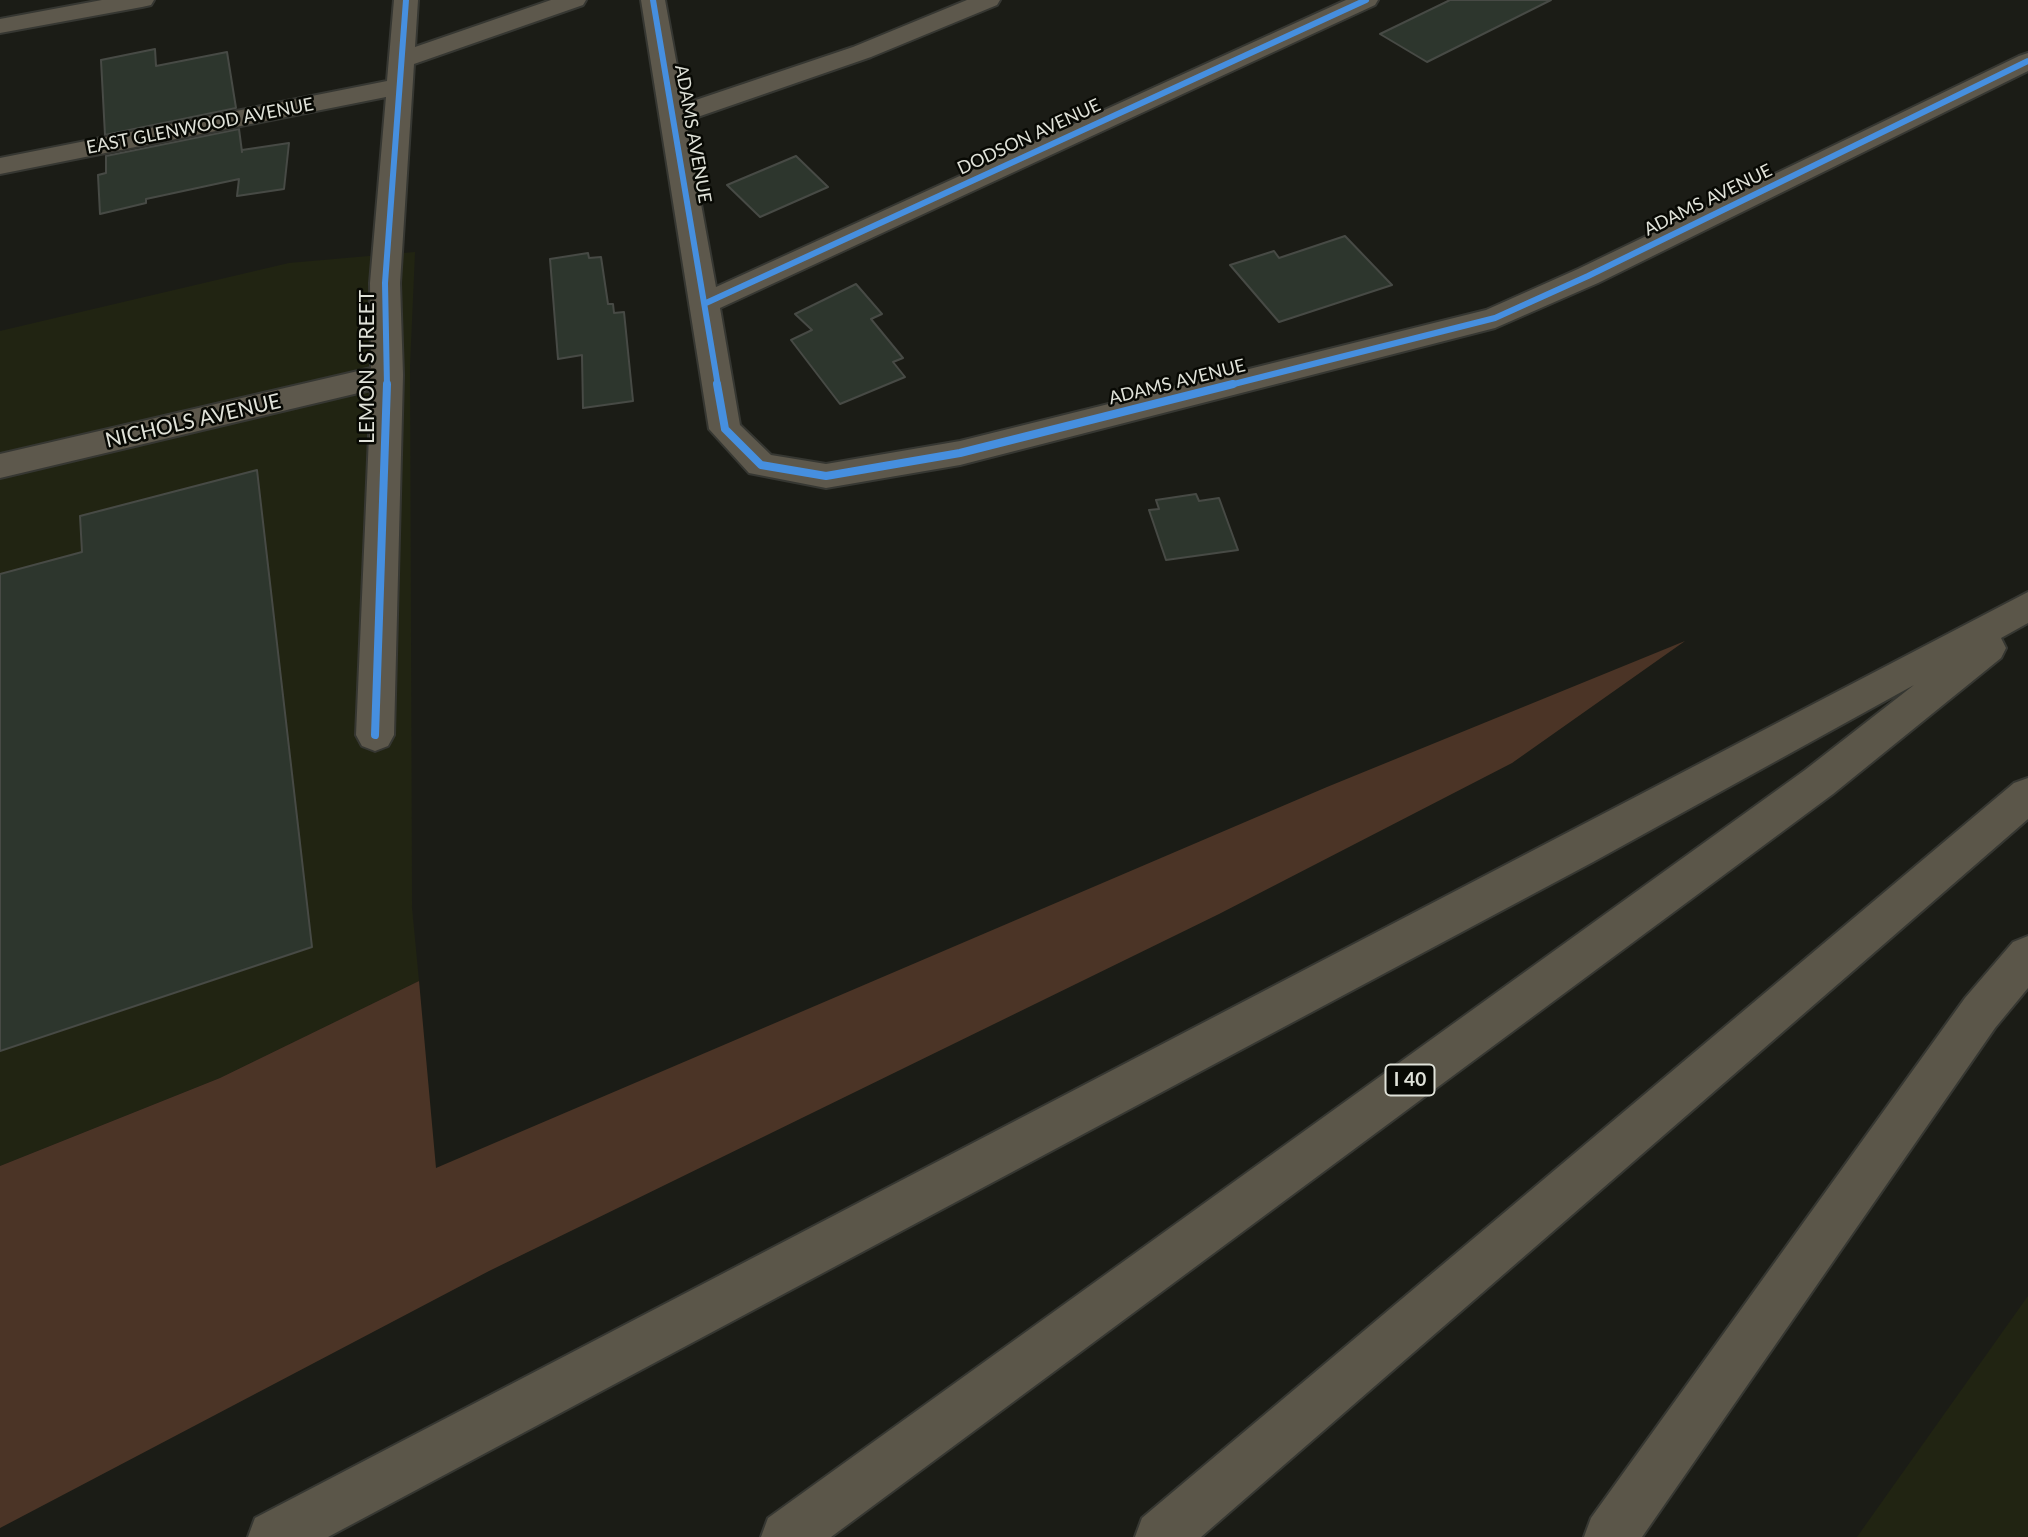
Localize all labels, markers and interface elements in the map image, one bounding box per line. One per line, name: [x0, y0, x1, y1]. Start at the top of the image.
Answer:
street label: ADAMS AVENUE: [670, 63, 716, 205]
street label: EAST GLENWOOD AVENUE: [85, 93, 315, 159]
street label: DODSON AVENUE: [954, 94, 1104, 180]
street label: ADAMS AVENUE: [1640, 160, 1776, 240]
street label: LEMON STREET: [354, 290, 380, 444]
street label: ADAMS AVENUE: [1106, 355, 1248, 409]
street label: NICHOLS AVENUE: [103, 389, 283, 453]
road number: I 40: [1386, 1064, 1434, 1096]

